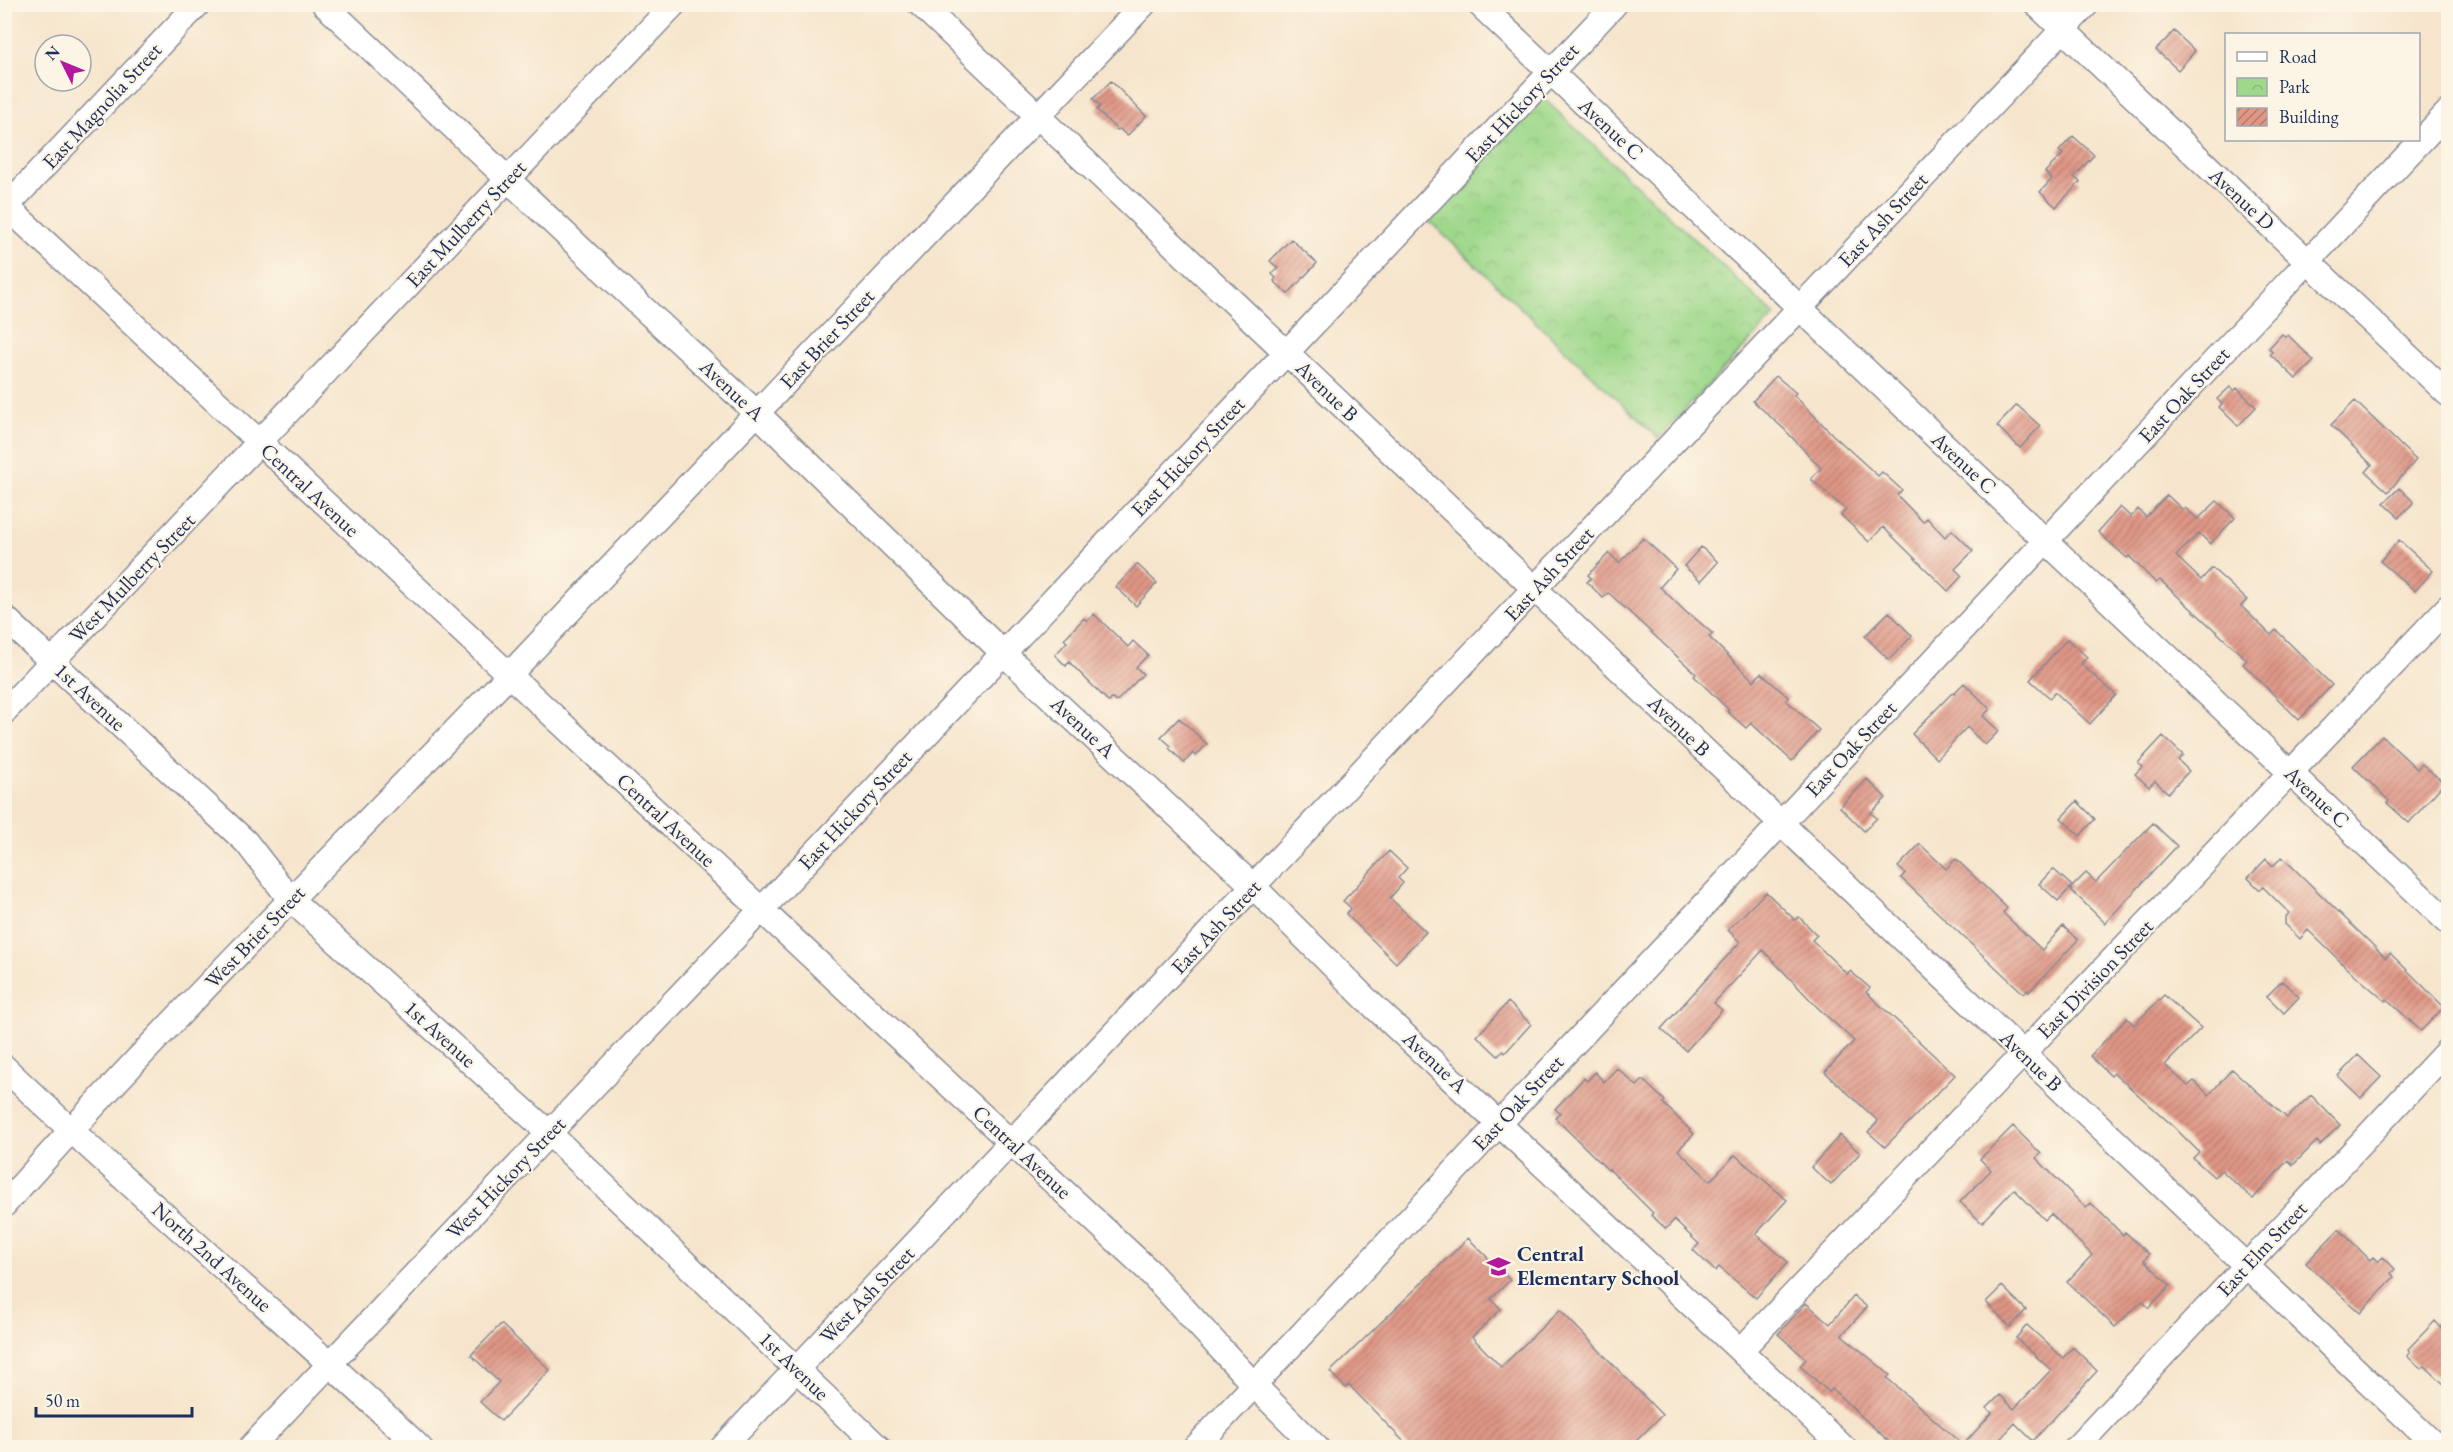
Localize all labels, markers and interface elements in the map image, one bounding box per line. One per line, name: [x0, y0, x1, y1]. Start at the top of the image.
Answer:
north arrow: [33, 33, 93, 93]
legend: [2225, 33, 2420, 141]
street label: East Magnolia Street: [36, 36, 167, 175]
street label: East Hickory Street: [1459, 37, 1585, 168]
text: N: [40, 41, 65, 65]
text: Road: [2279, 45, 2318, 68]
text: Park: [2279, 75, 2310, 98]
street label: Avenue C: [1572, 91, 1650, 166]
text: Building: [2279, 105, 2339, 128]
street label: East Mulberry Street: [400, 154, 532, 293]
street label: Avenue D: [2203, 161, 2281, 236]
street label: East Ash Street: [1832, 166, 1934, 273]
street label: East Brier Street: [773, 283, 880, 394]
street label: East Oak Street: [2132, 341, 2235, 448]
street label: Avenue A: [694, 352, 771, 427]
street label: Avenue B: [1290, 354, 1364, 427]
street label: East Hickory Street: [1125, 391, 1251, 522]
street label: Avenue C: [1925, 425, 2003, 500]
street label: Central Avenue: [255, 437, 366, 542]
street label: West Mulberry Street: [63, 507, 201, 648]
street label: East Ash Street: [1498, 520, 1600, 627]
street label: 1st Avenue: [49, 657, 132, 736]
street label: Avenue A: [1045, 689, 1122, 764]
street label: Avenue B: [1642, 689, 1716, 762]
street label: East Oak Street: [1799, 695, 1902, 802]
street label: East Hickory Street: [792, 744, 918, 875]
street label: Avenue C: [2278, 759, 2356, 834]
street label: Central Avenue: [611, 767, 722, 872]
street label: East Ash Street: [1165, 873, 1267, 980]
street label: West Brier Street: [199, 879, 311, 994]
street label: East Division Street: [2031, 913, 2159, 1044]
street label: 1st Avenue: [399, 994, 482, 1073]
street label: Avenue A: [1397, 1024, 1474, 1099]
street label: Avenue B: [1994, 1024, 2068, 1097]
street label: East Oak Street: [1466, 1049, 1569, 1156]
street label: Central Avenue: [967, 1099, 1078, 1204]
street label: West Hickory Street: [440, 1110, 571, 1245]
street label: East Elm Street: [2211, 1195, 2313, 1302]
street label: North 2nd Avenue: [147, 1196, 278, 1317]
street label: West Ash Street: [813, 1240, 920, 1349]
place label: Central Elementary School: [1517, 1240, 1679, 1291]
school or university icon: Central Elementary School: [1486, 1253, 1512, 1279]
street label: 1st Avenue: [753, 1325, 835, 1406]
scale bar: [36, 1380, 192, 1418]
text: 50 m: [45, 1389, 80, 1412]

